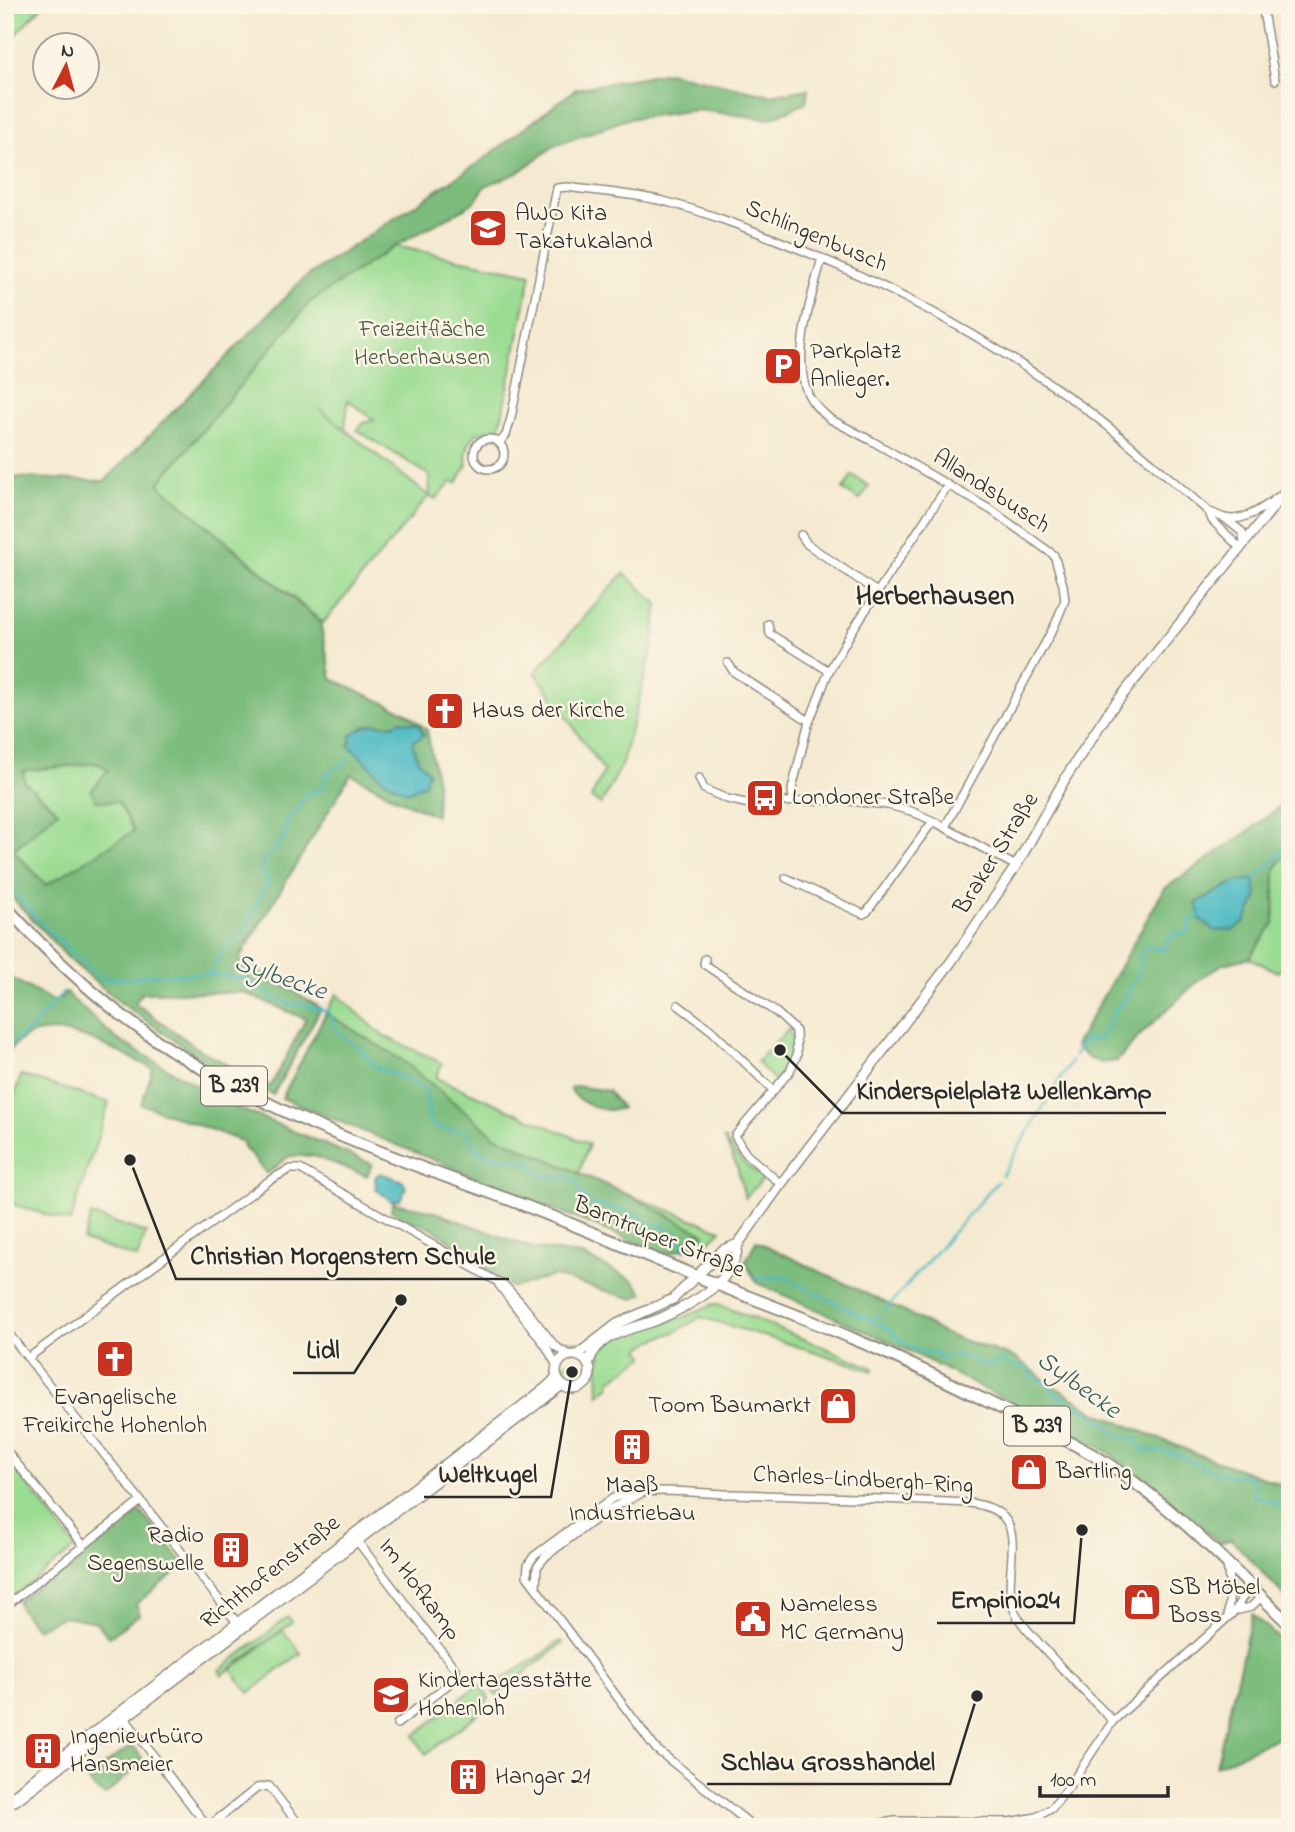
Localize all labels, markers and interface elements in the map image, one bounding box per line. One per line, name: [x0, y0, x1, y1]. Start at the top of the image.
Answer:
north arrow: [32, 32, 102, 102]
text: N: [60, 37, 75, 66]
street label: Schlingenbusch: [739, 191, 893, 283]
place label: AWO Kita Takatukaland: [515, 197, 653, 260]
school or university icon: AWO Kita Takatukaland: [467, 207, 509, 249]
park label: Freizeitfläche Herberhausen: [354, 313, 490, 376]
place label: Parkplatz Anlieger.: [810, 335, 902, 398]
parking icon: Parkplatz Anlieger.: [762, 345, 804, 387]
street label: Allandsbusch: [925, 441, 1057, 543]
district label: Herberhausen: [856, 577, 1014, 618]
church icon: Haus der Kirche: [424, 690, 466, 732]
place label: Haus der Kirche: [472, 694, 625, 729]
bus stop icon: Londoner Straße: [744, 777, 786, 819]
place label: Londoner Straße: [792, 781, 955, 816]
street label: Braker Straße: [945, 786, 1049, 923]
water label: Sylbecke: [229, 944, 333, 1012]
road number: B 239: [201, 1066, 267, 1106]
callout: Kinderspielplatz Wellenkamp: [842, 1066, 1166, 1113]
text: Kinderspielplatz Wellenkamp: [856, 1074, 1152, 1112]
street label: Barntruper Straße: [567, 1187, 750, 1288]
callout: Christian Morgenstern Schule: [176, 1232, 509, 1279]
text: Christian Morgenstern Schule: [190, 1239, 497, 1278]
callout: Lidl: [293, 1326, 354, 1373]
text: Lidl: [306, 1333, 340, 1371]
church icon: Evangelische Freikirche Hohenloh: [94, 1338, 136, 1380]
water label: Sylbecke: [1028, 1343, 1129, 1430]
place label: Evangelische Freikirche Hohenloh: [22, 1381, 207, 1444]
shop icon: Toom Baumarkt: [817, 1385, 859, 1427]
place label: Toom Baumarkt: [648, 1389, 811, 1424]
road number: B 239: [1004, 1406, 1070, 1446]
building icon: Maaß Industriebau: [611, 1426, 653, 1468]
callout: Weltkugel: [424, 1450, 551, 1497]
shop icon: Bartling: [1008, 1451, 1050, 1493]
place label: Bartling: [1055, 1455, 1132, 1490]
text: Weltkugel: [439, 1457, 537, 1496]
street label: Charles-Lindbergh-Ring: [752, 1458, 974, 1504]
place label: Maaß Industriebau: [569, 1469, 695, 1532]
street label: Richthofenstraße: [194, 1507, 349, 1639]
place label: Radio Segenswelle: [87, 1519, 204, 1582]
building icon: Radio Segenswelle: [210, 1529, 252, 1571]
street label: Im Hofkamp: [369, 1531, 469, 1649]
place label: SB Möbel Boss: [1168, 1571, 1260, 1634]
callout: Empinio24: [937, 1576, 1074, 1623]
shop icon: SB Möbel Boss: [1121, 1581, 1163, 1623]
text: Empinio24: [950, 1583, 1060, 1621]
place label: Nameless MC Germany: [780, 1588, 904, 1652]
public building icon: Nameless MC Germany: [732, 1598, 774, 1640]
place label: Kindertagesstätte Hohenloh: [418, 1664, 592, 1727]
school or university icon: Kindertagesstätte Hohenloh: [370, 1674, 412, 1716]
place label: Ingenieurbüro Hansmeier: [70, 1720, 203, 1783]
building icon: Ingenieurbüro Hansmeier: [22, 1730, 64, 1772]
callout: Schlau Grosshandel: [707, 1737, 950, 1784]
text: Schlau Grosshandel: [721, 1745, 935, 1783]
scale bar: [1040, 1755, 1167, 1799]
building icon: Hangar 21: [447, 1756, 489, 1798]
place label: Hangar 21: [495, 1760, 591, 1795]
text: 100 m: [1050, 1766, 1096, 1796]

